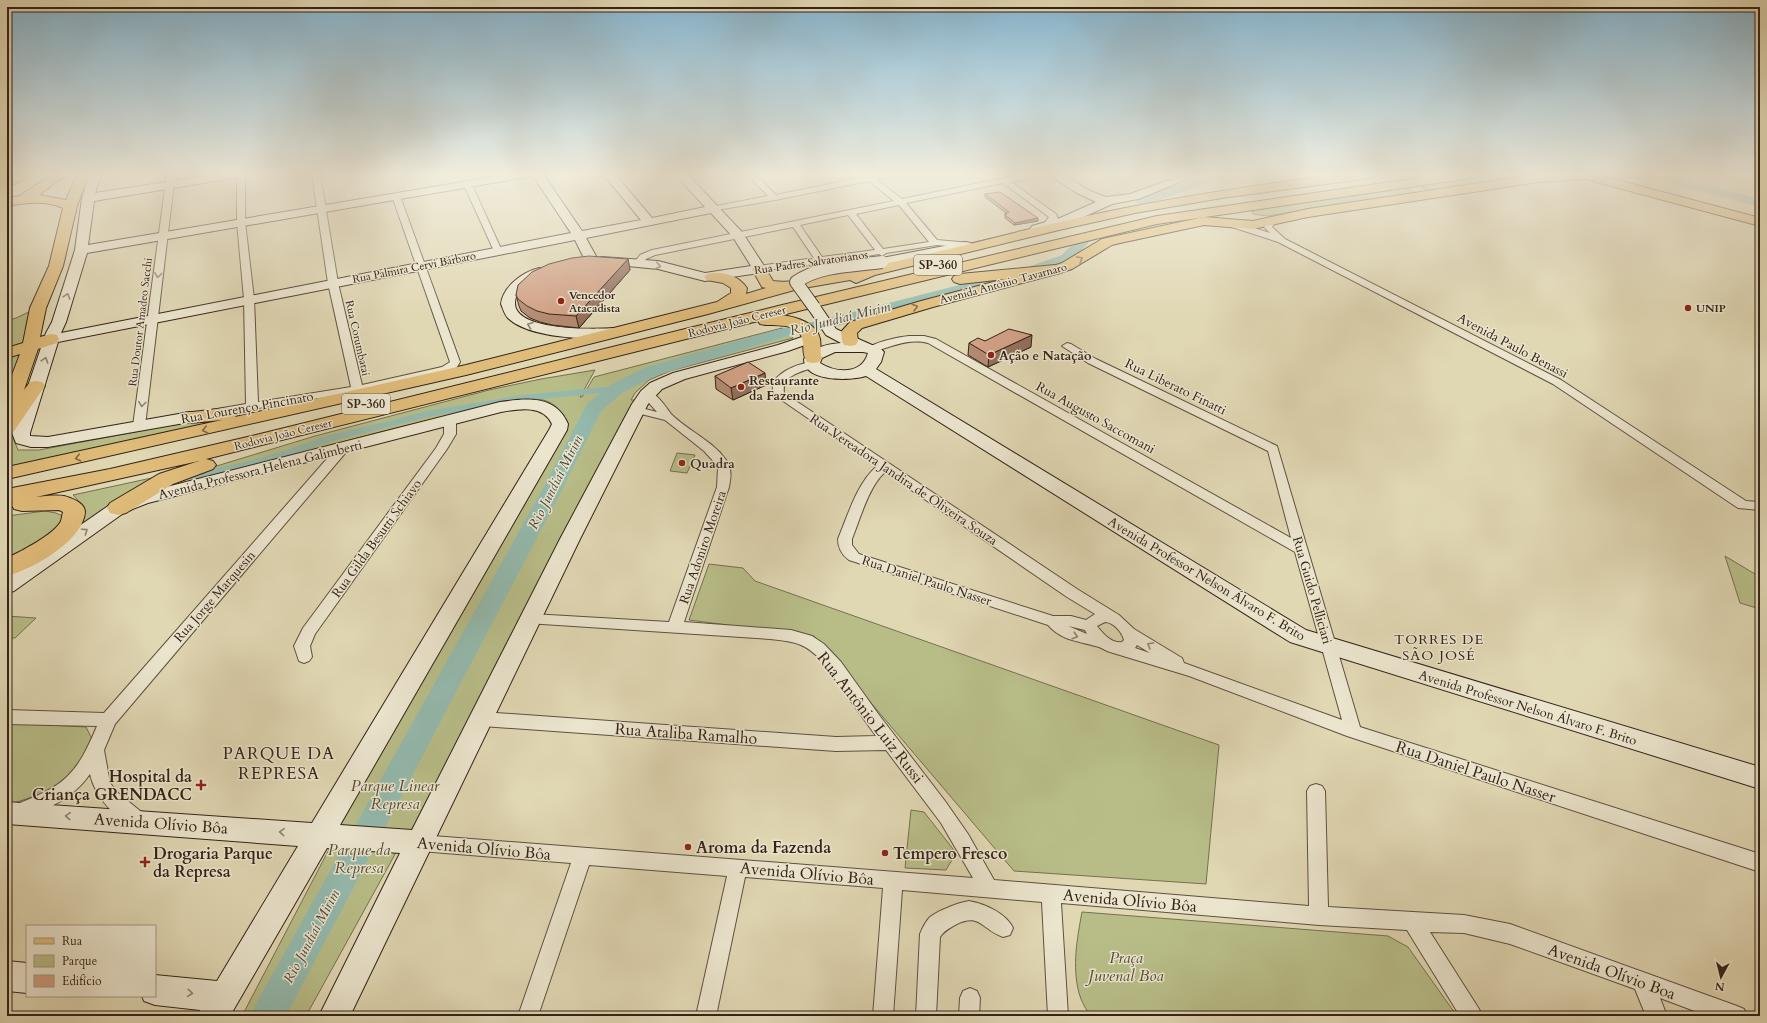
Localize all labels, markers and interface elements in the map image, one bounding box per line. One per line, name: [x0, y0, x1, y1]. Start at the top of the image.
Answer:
street label: Rua Padres Salvatorianos: [753, 247, 869, 278]
street label: Rua Palmira Cervi Bárbaro: [351, 248, 477, 287]
road number: SP-360: [914, 255, 962, 275]
one-way arrow: [1076, 256, 1083, 263]
street label: Rua Doutor Amadeo Sacchi: [125, 257, 156, 387]
street label: Avenida Antônio Tavarnaro: [938, 259, 1068, 308]
one-way arrow: [655, 261, 662, 269]
one-way arrow: [154, 272, 163, 278]
place label: Vencedor Atacadista: [569, 288, 621, 316]
one-way arrow: [62, 293, 71, 300]
marker: Vencedor Atacadista: [556, 296, 566, 306]
water label: Rio Jundiaí Mirim: [788, 297, 893, 340]
street label: Rua Corumbataí: [342, 299, 373, 377]
place label: UNIP: [1696, 301, 1726, 316]
street label: Rodovia João Cereser: [687, 302, 788, 341]
one-way arrow: [912, 303, 919, 312]
marker: UNIP: [1683, 303, 1693, 313]
street label: Avenida Paulo Benassi: [1454, 309, 1571, 383]
one-way arrow: [527, 321, 534, 329]
place label: Ação e Natação: [999, 347, 1092, 365]
marker: Ação e Natação: [986, 350, 996, 360]
street label: Rua Liberato Finatti: [1122, 355, 1230, 419]
one-way arrow: [40, 356, 49, 363]
place label: Restaurante da Fazenda: [749, 372, 819, 405]
street label: Rua Augusto Saccomani: [1033, 378, 1159, 458]
marker: Restaurante da Fazenda: [736, 382, 746, 392]
street label: Rua Lourenço Pincinato: [180, 387, 315, 429]
road number: SP-360: [342, 394, 390, 414]
one-way arrow: [138, 401, 147, 407]
street label: Rua Vereadora Jandira de Oliveira Souza: [806, 410, 1001, 550]
street label: Rodovia João Cereser: [233, 415, 334, 454]
one-way arrow: [202, 425, 208, 433]
water label: Rio Jundiaí Mirim: [524, 432, 588, 533]
street label: Avenida Professora Helena Galimberti: [156, 436, 364, 504]
one-way arrow: [75, 453, 81, 461]
place label: Quadra: [690, 455, 735, 473]
marker: Quadra: [677, 458, 687, 468]
street label: Rua Gilda Besutti Schiavo: [328, 476, 426, 602]
street label: Rua Adoniro Moreira: [675, 488, 731, 606]
street label: Avenida Professor Nelson Álvaro F. Brito: [1104, 513, 1309, 645]
one-way arrow: [81, 528, 88, 536]
street label: Rua Guido Pelliciari: [1288, 534, 1336, 647]
street label: Rua Jorge Marquesin: [170, 546, 260, 646]
street label: Rua Daniel Paulo Nasser: [859, 551, 994, 611]
district label: TORRES DE SÃO JOSÉ: [1394, 630, 1484, 665]
one-way arrow: [1072, 631, 1079, 640]
one-way arrow: [1147, 642, 1154, 650]
street label: Rua Antônio Luiz Russi: [812, 647, 929, 788]
street label: Avenida Professor Nelson Álvaro F. Brito: [1416, 666, 1639, 750]
street label: Rua Ataliba Ramalho: [614, 718, 758, 750]
street label: Rua Daniel Paulo Nasser: [1393, 736, 1559, 808]
district label: PARQUE DA REPRESA: [223, 742, 335, 785]
place label: Hospital da Criança GRENDACC: [32, 766, 192, 806]
park label: Parque Linear Represa: [351, 775, 440, 815]
marker: Hospital da Criança GRENDACC: [195, 779, 207, 791]
street label: Avenida Olívio Bôa: [93, 808, 229, 840]
one-way arrow: [65, 812, 71, 821]
one-way arrow: [279, 827, 285, 836]
street label: Avenida Olívio Bôa: [416, 832, 552, 866]
place label: Aroma da Fazenda: [696, 837, 831, 859]
park label: Parque da Represa: [328, 839, 390, 879]
marker: Aroma da Fazenda: [683, 842, 693, 852]
place label: Drogaria Parque da Represa: [153, 843, 273, 883]
place label: Tempero Fresco: [893, 843, 1007, 865]
marker: Tempero Fresco: [880, 848, 890, 858]
marker: Drogaria Parque da Represa: [140, 857, 150, 867]
street label: Avenida Olívio Bôa: [739, 857, 875, 891]
street label: Avenida Olívio Bôa: [1062, 884, 1198, 918]
water label: Rio Jundiaí Mirim: [279, 886, 344, 986]
legend: [26, 925, 156, 997]
text: Rua: [62, 933, 83, 949]
street label: Avenida Olívio Boa: [1545, 939, 1679, 1005]
park label: Praça Juvenal Boa: [1084, 947, 1164, 987]
text: Parque: [62, 953, 97, 969]
north arrow: [1701, 957, 1741, 997]
text: Edifício: [62, 973, 102, 989]
text: N: [1714, 978, 1725, 994]
one-way arrow: [187, 989, 193, 998]

